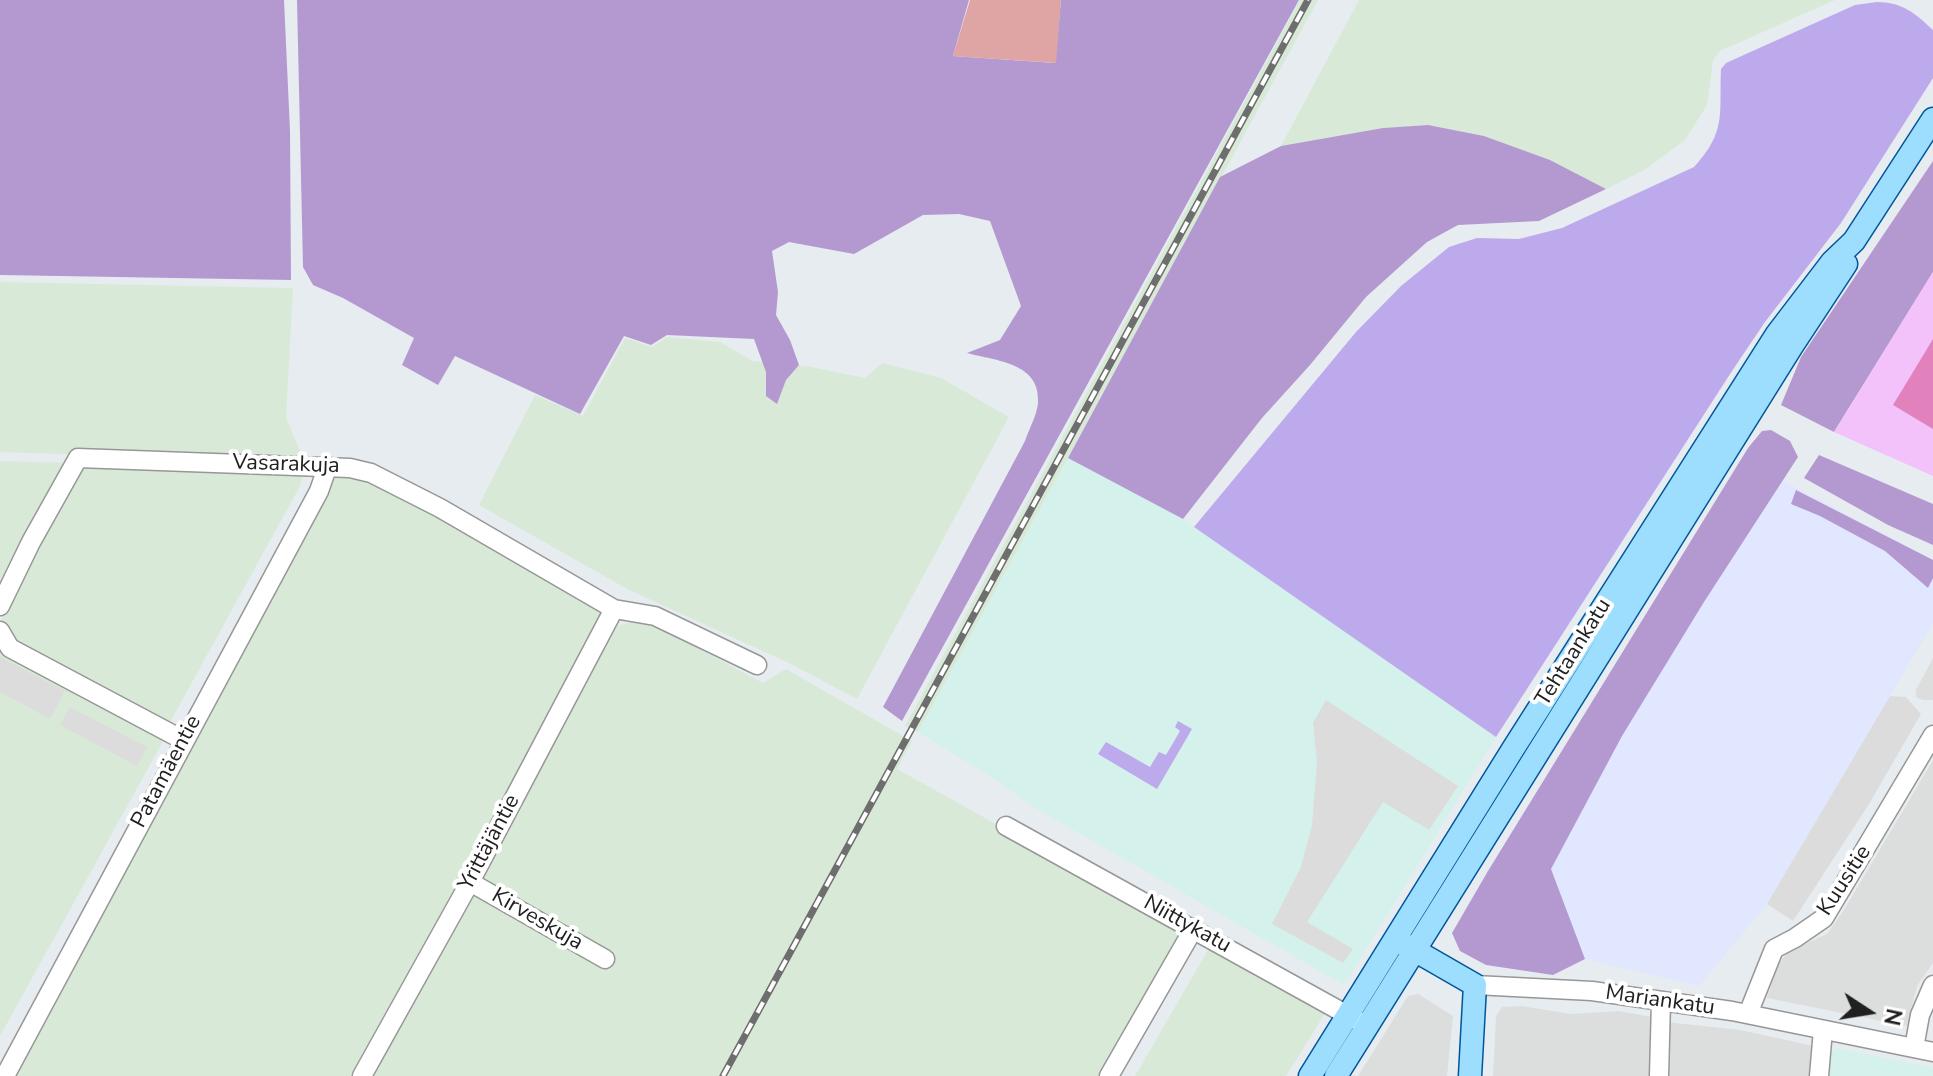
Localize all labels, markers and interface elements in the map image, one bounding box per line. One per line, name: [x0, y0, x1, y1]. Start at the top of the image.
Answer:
street label: Vasarakuja: [232, 450, 340, 480]
street label: Tehtaankatu: [1531, 594, 1617, 712]
street label: Patamäentie: [126, 711, 208, 833]
street label: Yrittäjäntie: [454, 790, 526, 896]
street label: Kuusitie: [1813, 841, 1877, 921]
street label: Kirveskuja: [487, 883, 587, 957]
street label: Niittykatu: [1139, 890, 1235, 960]
north arrow: [1829, 972, 1909, 1052]
street label: Mariankatu: [1604, 980, 1716, 1022]
text: N: [1876, 1006, 1909, 1028]

